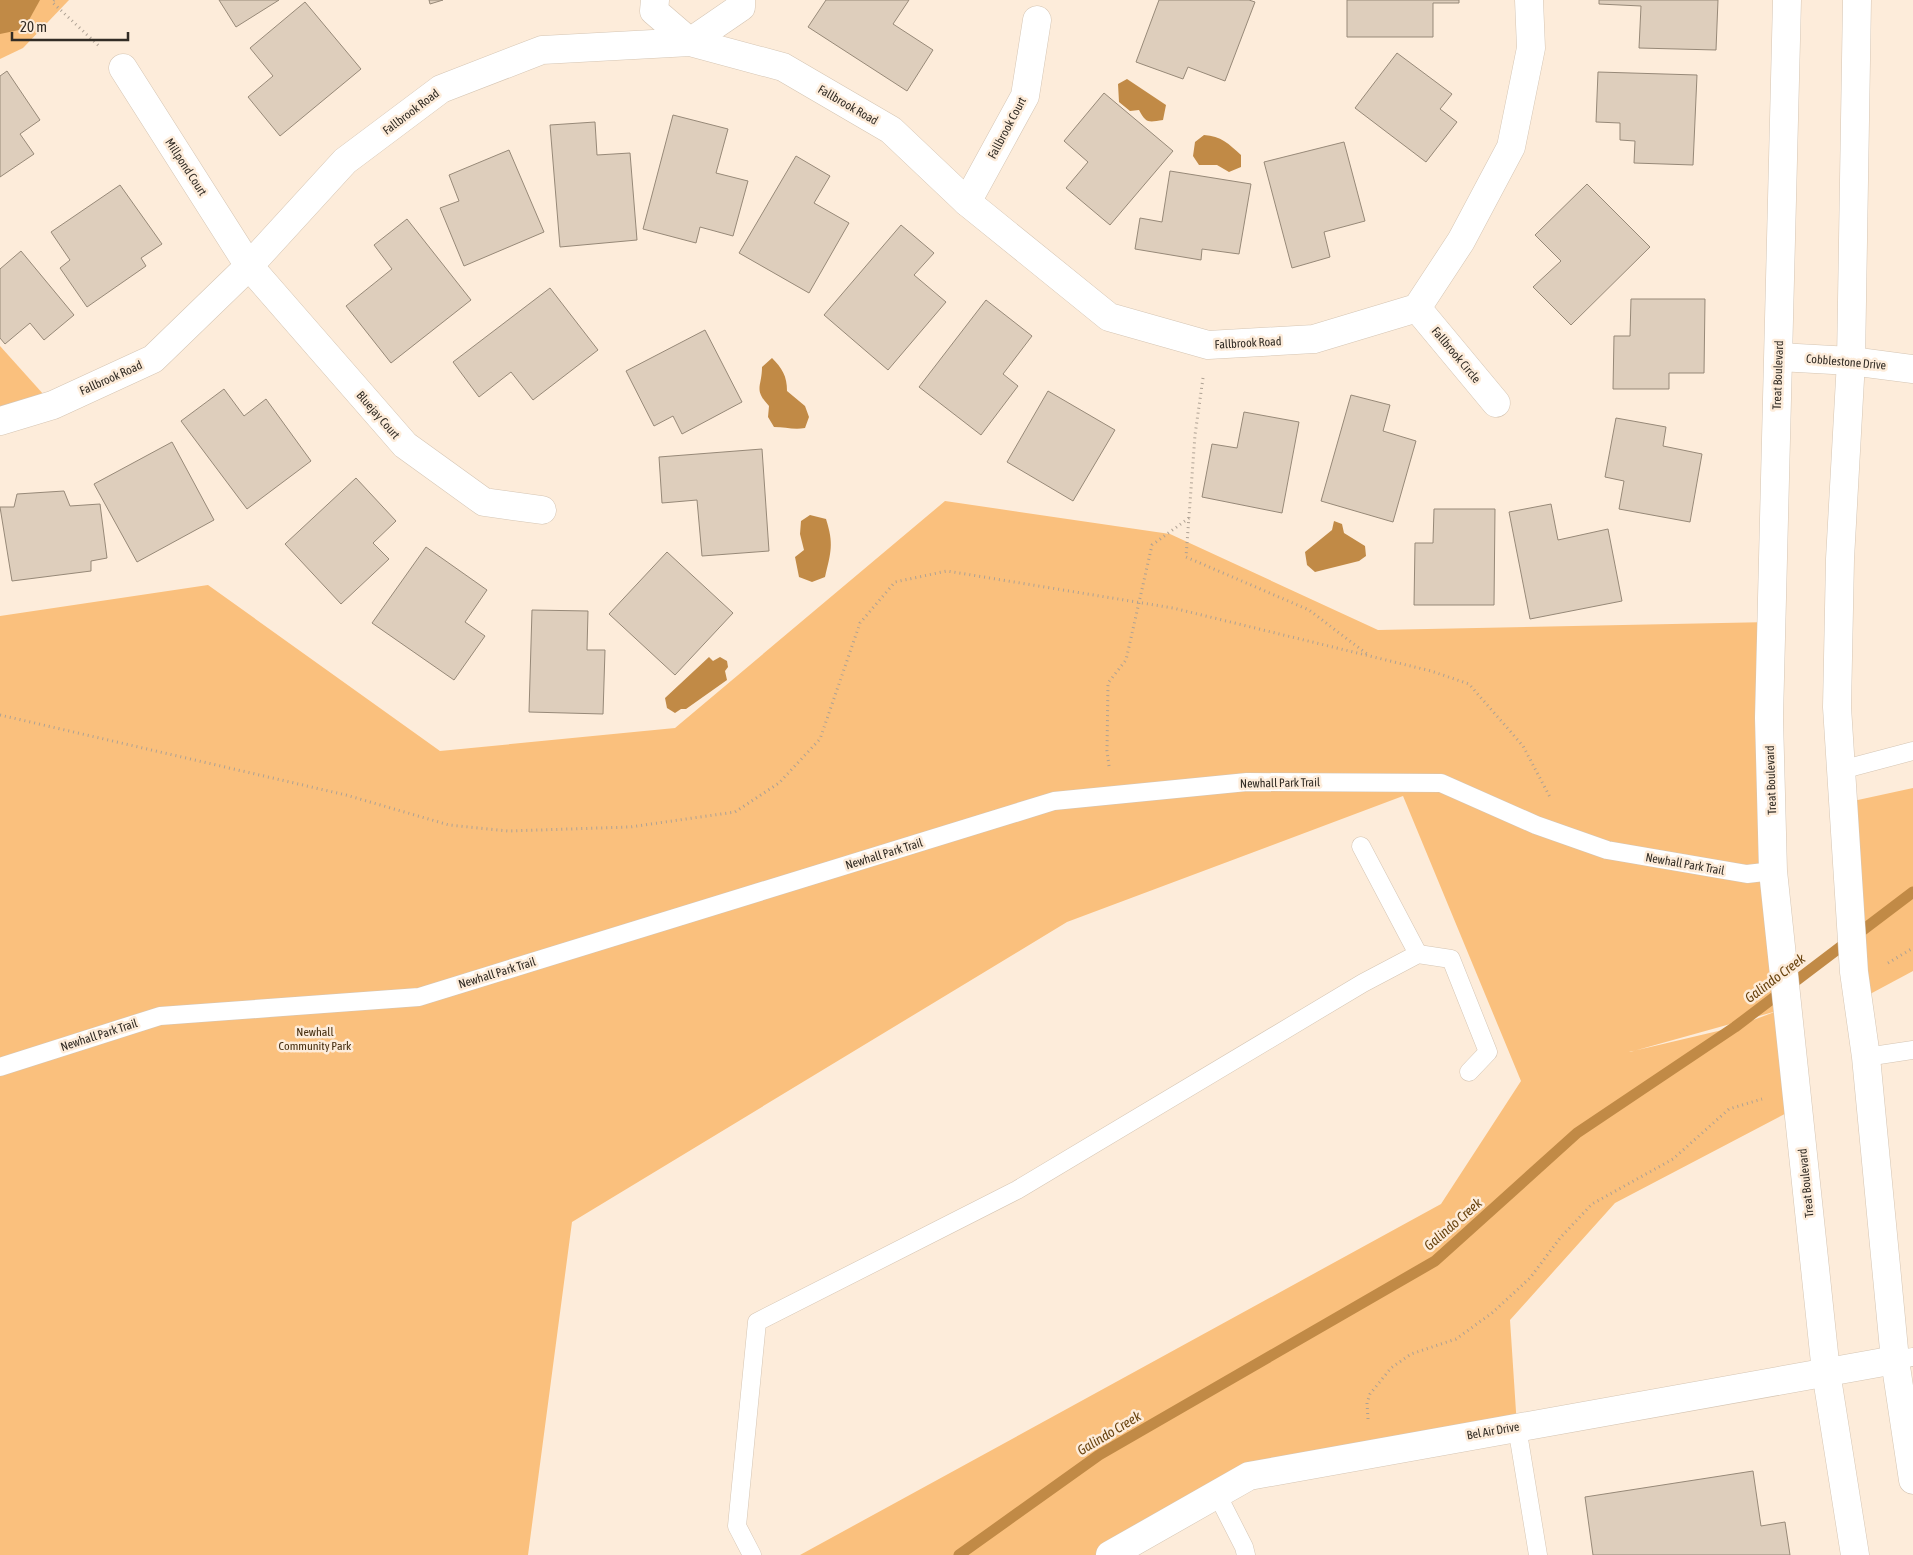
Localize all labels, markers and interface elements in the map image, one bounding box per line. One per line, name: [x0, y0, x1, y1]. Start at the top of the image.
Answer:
scale bar: [12, 10, 129, 42]
text: 20 m: [20, 18, 47, 35]
street label: Fallbrook Road: [816, 82, 880, 128]
street label: Fallbrook Road: [380, 86, 442, 138]
street label: Fallbrook Court: [985, 94, 1029, 161]
street label: Millpond Court: [162, 136, 210, 199]
street label: Fallbrook Circle: [1429, 324, 1483, 386]
street label: Fallbrook Road: [1214, 334, 1282, 352]
street label: Treat Boulevard: [1770, 340, 1786, 410]
street label: Cobblestone Drive: [1805, 352, 1887, 372]
street label: Fallbrook Road: [78, 358, 144, 398]
street label: Bluejay Court: [353, 388, 403, 442]
street label: Treat Boulevard: [1763, 745, 1779, 815]
street label: Newhall Park Trail: [1240, 775, 1321, 791]
street label: Newhall Park Trail: [844, 835, 925, 872]
street label: Newhall Park Trail: [1644, 850, 1726, 878]
water label: Galindo Creek: [1742, 950, 1809, 1006]
street label: Newhall Park Trail: [457, 954, 538, 991]
street label: Newhall Park Trail: [59, 1016, 140, 1054]
park label: Newhall Community Park: [279, 1025, 352, 1053]
street label: Treat Boulevard: [1795, 1148, 1817, 1218]
water label: Galindo Creek: [1421, 1194, 1486, 1253]
water label: Galindo Creek: [1074, 1407, 1144, 1458]
street label: Bel Air Drive: [1466, 1419, 1520, 1443]

